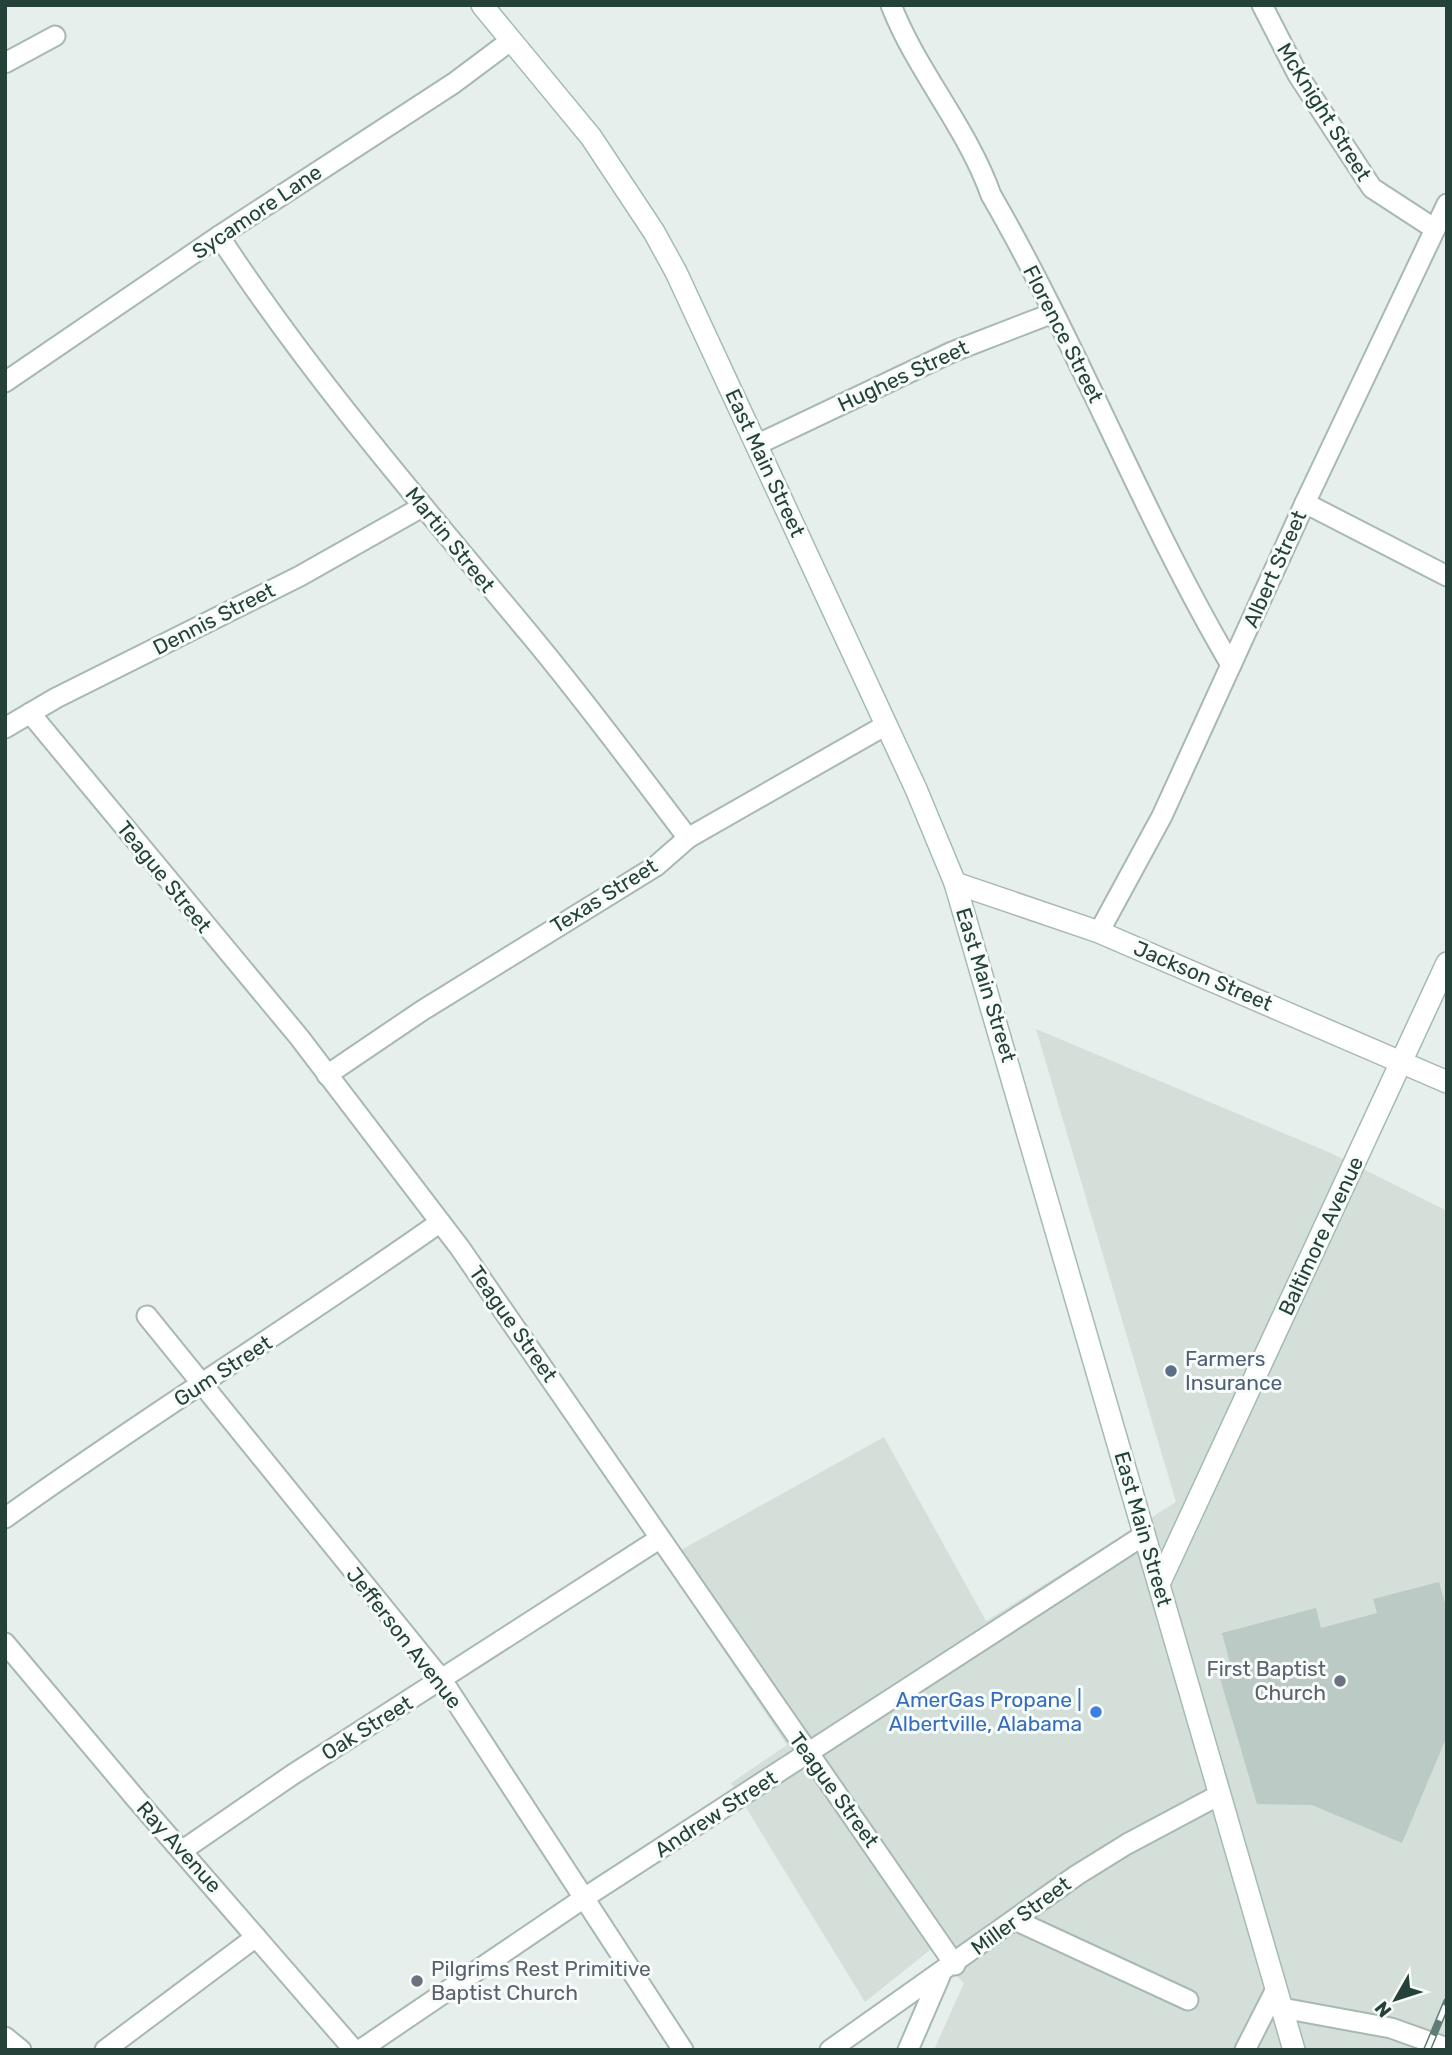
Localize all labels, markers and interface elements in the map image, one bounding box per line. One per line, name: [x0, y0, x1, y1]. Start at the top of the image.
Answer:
street label: McKnight Street: [1272, 38, 1377, 185]
street label: Sycamore Lane: [187, 159, 326, 264]
street label: Florence Street: [1018, 261, 1109, 407]
street label: Hughes Street: [833, 334, 972, 417]
street label: East Main Street: [720, 385, 811, 541]
street label: Martin Street: [400, 482, 500, 597]
street label: Albert Street: [1238, 506, 1311, 631]
street label: Dennis Street: [149, 577, 279, 660]
street label: Teague Street: [112, 816, 217, 938]
street label: Texas Street: [546, 853, 662, 938]
street label: East Main Street: [951, 905, 1022, 1065]
street label: Jackson Street: [1130, 935, 1276, 1016]
street label: Baltimore Avenue: [1273, 1152, 1368, 1319]
street label: Teague Street: [464, 1261, 563, 1387]
street label: Gum Street: [169, 1330, 276, 1411]
place label: Farmers Insurance: [1185, 1346, 1282, 1395]
marker: Farmers Insurance: [1163, 1363, 1179, 1379]
street label: East Main Street: [1109, 1448, 1178, 1609]
street label: Jefferson Avenue: [341, 1562, 467, 1713]
place label: First Baptist Church: [1206, 1656, 1326, 1705]
marker: First Baptist Church: [1332, 1673, 1348, 1689]
place label: AmerGas Propane | Albertville, Alabama: [889, 1687, 1082, 1736]
street label: Oak Street: [317, 1690, 417, 1765]
marker: AmerGas Propane | Albertville, Alabama: [1088, 1704, 1104, 1720]
street label: Teague Street: [784, 1727, 885, 1852]
street label: Andrew Street: [650, 1765, 782, 1862]
street label: Ray Avenue: [132, 1796, 227, 1897]
street label: Miller Street: [966, 1871, 1075, 1960]
place label: Pilgrims Rest Primitive Baptist Church: [431, 1956, 651, 2005]
north arrow: [1361, 1964, 1431, 2034]
marker: Pilgrims Rest Primitive Baptist Church: [409, 1973, 425, 1989]
text: N: [1370, 1997, 1396, 2022]

